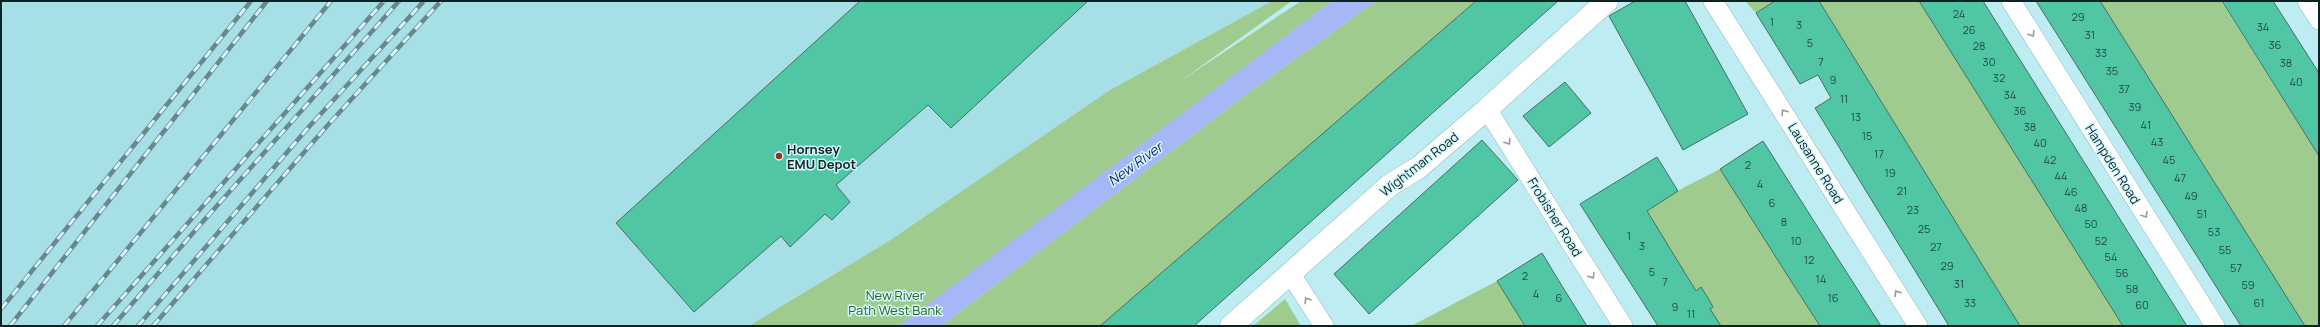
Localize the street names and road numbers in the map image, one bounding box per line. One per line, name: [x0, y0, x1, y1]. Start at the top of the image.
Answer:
street label: Lausanne Road: [1784, 119, 1848, 207]
street label: Hampden Road: [2081, 121, 2145, 207]
street label: Wightman Road: [1376, 128, 1462, 200]
street label: Frobisher Road: [1524, 174, 1586, 260]

